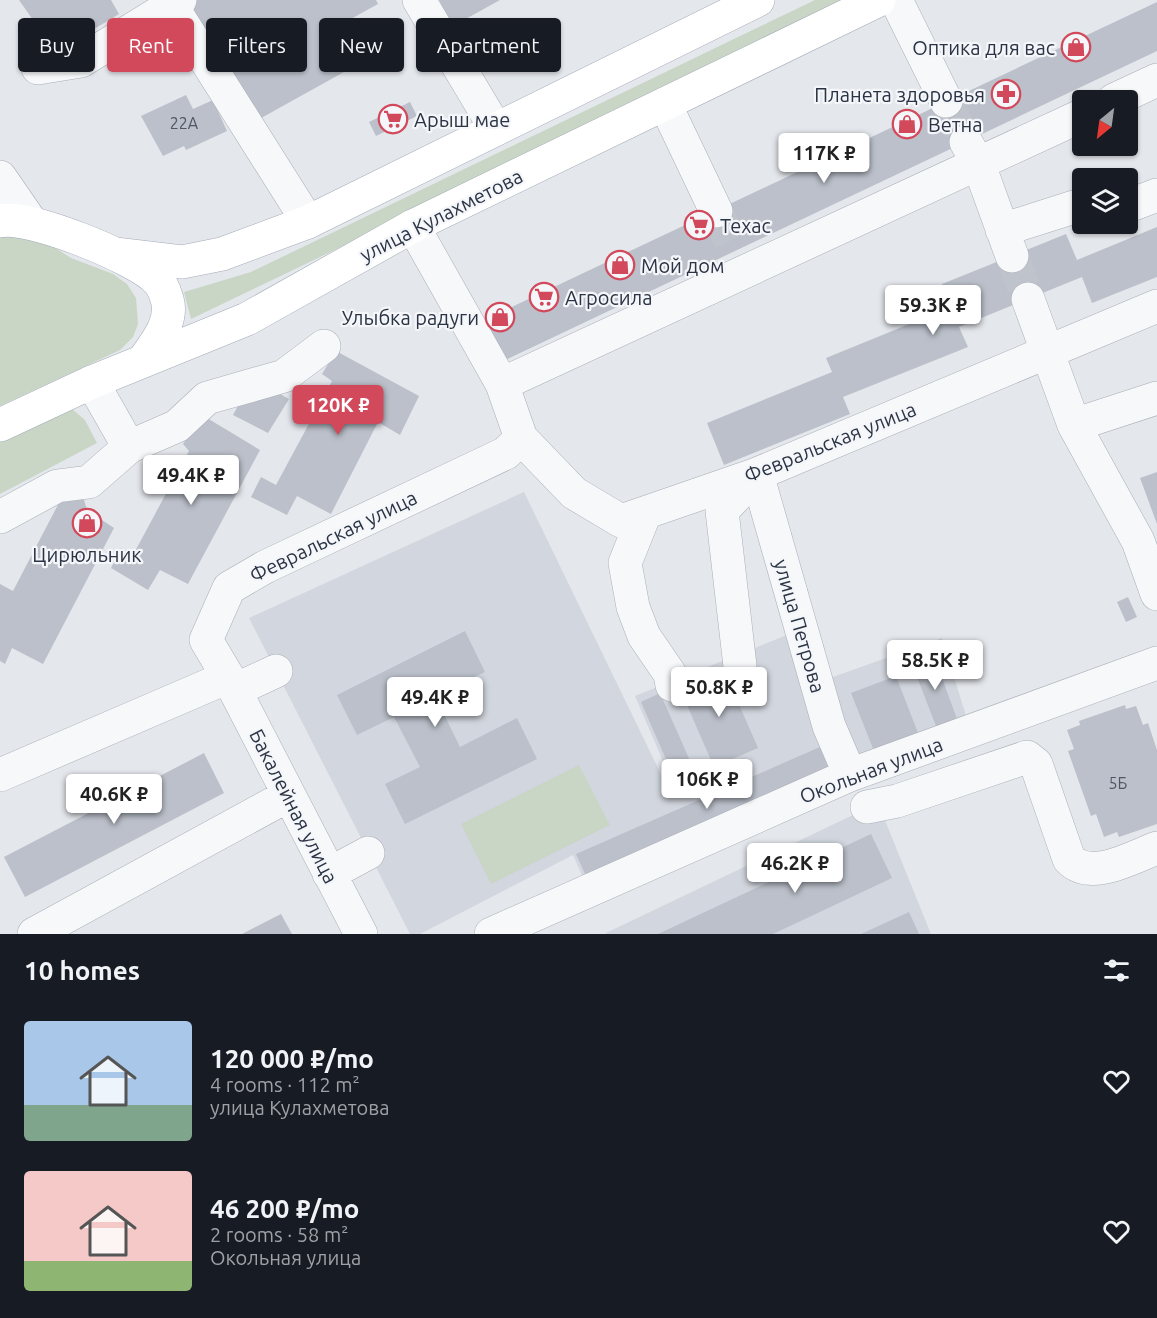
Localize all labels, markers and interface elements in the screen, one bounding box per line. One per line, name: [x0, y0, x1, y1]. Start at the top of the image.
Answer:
chip: Buy: [18, 18, 95, 72]
chip: Rent: [107, 18, 194, 72]
chip: Filters: [206, 18, 307, 72]
chip: New: [319, 18, 404, 72]
chip: Apartment: [416, 18, 561, 72]
shop icon: Оптика для вас: [1060, 31, 1092, 63]
place label: Оптика для вас: [912, 36, 1055, 59]
pharmacy icon: Планета здоровья: [990, 78, 1022, 110]
place label: Планета здоровья: [814, 83, 985, 106]
north arrow: [1072, 90, 1138, 156]
map controls: [1072, 90, 1138, 234]
supermarket icon: Арыш мае: [377, 103, 409, 135]
place label: Арыш мае: [414, 108, 510, 131]
shop icon: Ветна: [891, 108, 923, 140]
place label: Ветна: [928, 113, 983, 136]
house number: 22А: [170, 114, 199, 132]
pin: 117K ₽: [775, 133, 873, 184]
text: 117K ₽: [792, 141, 856, 164]
street label: улица Кулахметова: [356, 164, 526, 266]
button: layers: [1072, 168, 1138, 234]
supermarket icon: Техас: [683, 209, 715, 241]
place label: Техас: [720, 214, 771, 237]
shop icon: Мой дом: [604, 249, 636, 281]
place label: Мой дом: [641, 254, 724, 277]
supermarket icon: Агросила: [528, 281, 560, 313]
pin: 59.3K ₽: [878, 285, 988, 336]
place label: Агросила: [565, 286, 653, 309]
text: 59.3K ₽: [899, 293, 967, 316]
shop icon: Улыбка радуги: [484, 301, 516, 333]
place label: Улыбка радуги: [342, 306, 479, 329]
pin: 120K ₽: [289, 385, 387, 436]
text: 120K ₽: [306, 393, 370, 416]
street label: Февральская улица: [741, 397, 919, 487]
pin: 49.4K ₽: [136, 455, 246, 506]
text: 49.4K ₽: [157, 463, 225, 486]
street label: Февральская улица: [246, 485, 420, 587]
shop icon: Цирюльник: [71, 507, 103, 539]
place label: Цирюльник: [32, 543, 142, 566]
street label: улица Петрова: [770, 557, 830, 695]
pin: 58.5K ₽: [880, 640, 990, 691]
text: 58.5K ₽: [901, 648, 969, 671]
pin: 50.8K ₽: [664, 667, 774, 718]
text: 50.8K ₽: [685, 675, 753, 698]
pin: 49.4K ₽: [380, 677, 490, 728]
text: 49.4K ₽: [401, 685, 469, 708]
street label: Бакалейная улица: [245, 725, 343, 887]
street label: Окольная улица: [796, 732, 946, 808]
pin: 106K ₽: [658, 759, 756, 810]
text: 106K ₽: [675, 767, 739, 790]
pin: 40.6K ₽: [59, 774, 169, 825]
house number: 5Б: [1109, 774, 1128, 792]
text: 40.6K ₽: [80, 782, 148, 805]
pin: 46.2K ₽: [740, 843, 850, 894]
text: 46.2K ₽: [761, 851, 829, 874]
icon: filters: [1100, 954, 1133, 987]
text: 10 homes: [24, 956, 140, 985]
text: 120 000 ₽/mo: [210, 1044, 374, 1073]
icon: home: [72, 1045, 144, 1117]
icon: heart: [1100, 1065, 1133, 1098]
text: 4 rooms · 112 m²: [210, 1073, 360, 1096]
text: улица Кулахметова: [210, 1096, 390, 1119]
text: 46 200 ₽/mo: [210, 1194, 359, 1223]
icon: home: [72, 1195, 144, 1267]
icon: heart: [1100, 1215, 1133, 1248]
text: 2 rooms · 58 m²: [210, 1223, 348, 1246]
text: Окольная улица: [210, 1246, 361, 1269]

